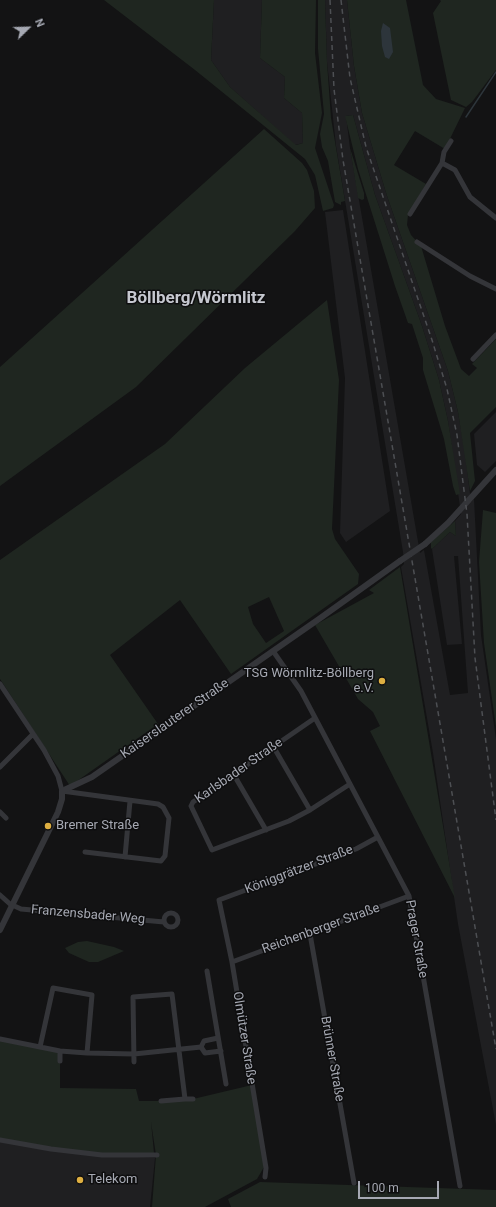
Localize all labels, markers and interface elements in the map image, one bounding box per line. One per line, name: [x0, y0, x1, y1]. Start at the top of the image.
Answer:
north arrow: [8, 8, 48, 48]
text: N: [32, 17, 47, 29]
district label: Böllberg/Wörmlitz: [127, 289, 265, 309]
place label: TSG Wörmlitz-Böllberg e.V.: [244, 666, 374, 697]
street label: Kaiserslauterer Straße: [118, 676, 232, 762]
marker: TSG Wörmlitz-Böllberg e.V.: [377, 676, 387, 686]
street label: Karlsbader Straße: [192, 735, 286, 807]
place label: Bremer Straße: [56, 818, 139, 834]
marker: Bremer Straße: [43, 821, 53, 831]
street label: Königgrätzer Straße: [243, 842, 355, 898]
street label: Prager Straße: [401, 899, 431, 979]
street label: Reichenberger Straße: [260, 900, 382, 958]
street label: Franzensbader Weg: [30, 902, 146, 928]
street label: Olmützer Straße: [229, 991, 259, 1085]
street label: Brünner Straße: [317, 1015, 347, 1103]
place label: Telekom: [88, 1172, 137, 1188]
scale bar: [360, 1173, 441, 1199]
marker: Telekom: [75, 1175, 85, 1185]
text: 100 m: [365, 1181, 399, 1195]

